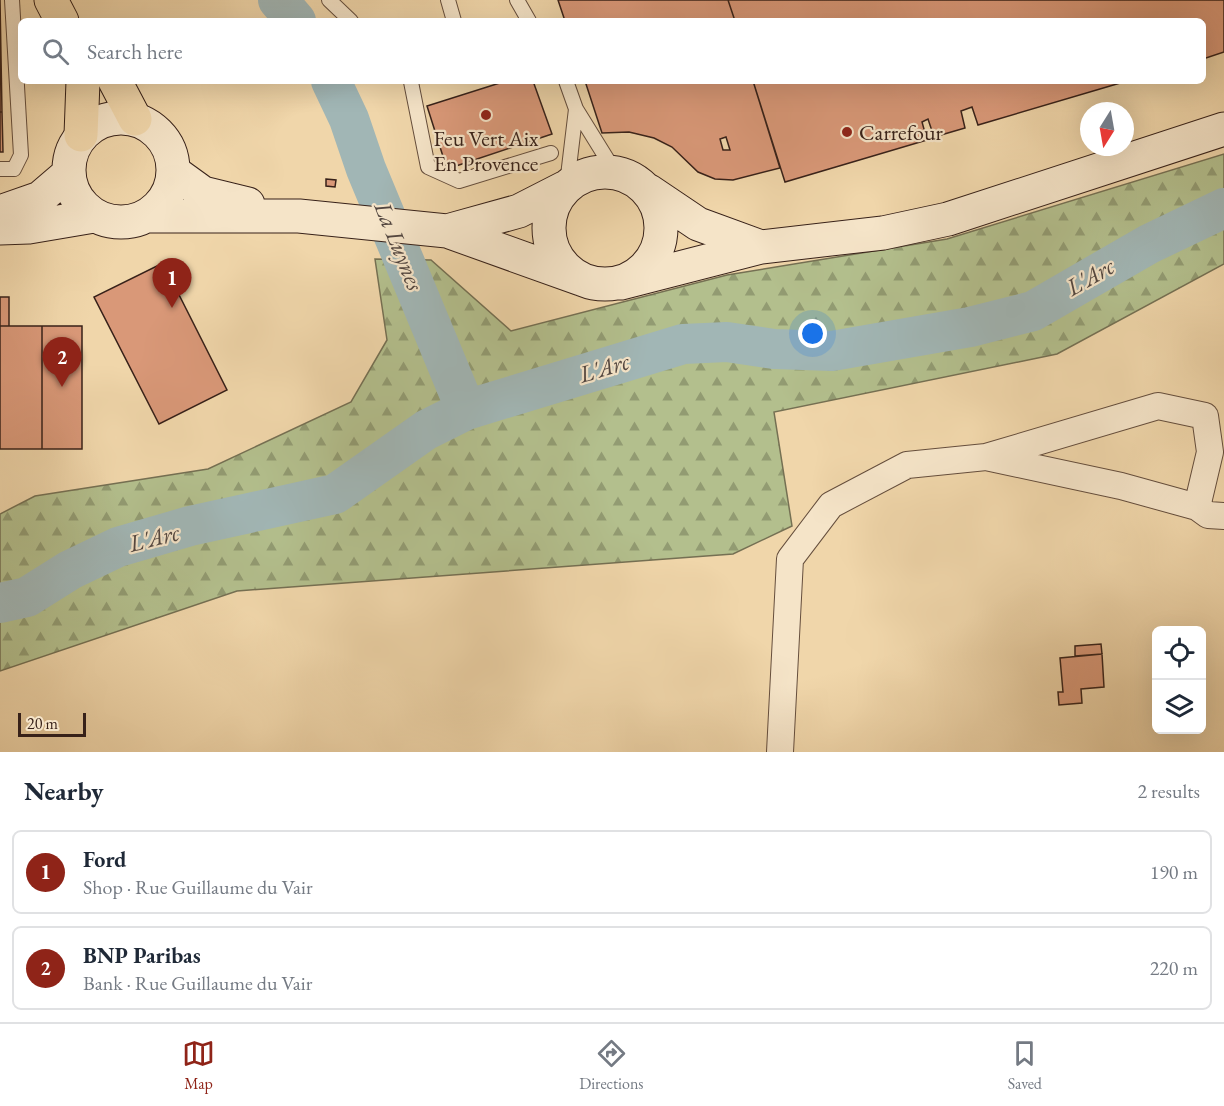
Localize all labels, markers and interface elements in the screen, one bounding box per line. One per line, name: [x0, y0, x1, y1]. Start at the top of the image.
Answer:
search box: [18, 18, 1206, 84]
icon: search: [39, 35, 72, 68]
text: Search here: [87, 37, 182, 66]
north arrow: [1080, 102, 1134, 156]
marker: Feu Vert Aix En Provence: [479, 108, 493, 122]
place label: Carrefour: [859, 118, 944, 147]
place label: Feu Vert Aix En Provence: [433, 124, 539, 178]
marker: Carrefour: [840, 125, 854, 139]
water label: La Luynes: [367, 196, 431, 295]
water label: L'Arc: [1059, 250, 1120, 303]
pin: 1: [152, 258, 192, 308]
your location: [798, 319, 827, 348]
pin: 2: [42, 338, 82, 387]
water label: L'Arc: [574, 345, 633, 390]
water label: L'Arc: [125, 516, 183, 559]
map controls: [1152, 626, 1206, 734]
button: locate: [1152, 626, 1206, 680]
button: layers: [1152, 680, 1206, 734]
scale bar: [18, 710, 86, 738]
text: 20 m: [27, 713, 58, 734]
text: Nearby: [24, 774, 104, 808]
text: 2 results: [1137, 778, 1200, 804]
text: Ford: [83, 845, 126, 874]
text: 1: [40, 859, 51, 885]
text: 190 m: [1150, 859, 1198, 885]
text: Shop · Rue Guillaume du Vair: [83, 874, 313, 900]
text: BNP Paribas: [83, 941, 201, 970]
text: 2: [40, 955, 51, 981]
text: 220 m: [1150, 955, 1198, 981]
text: Bank · Rue Guillaume du Vair: [83, 970, 312, 996]
tab: Map: [182, 1037, 215, 1094]
tab: Directions: [579, 1037, 644, 1094]
tab: Saved: [1008, 1037, 1042, 1094]

